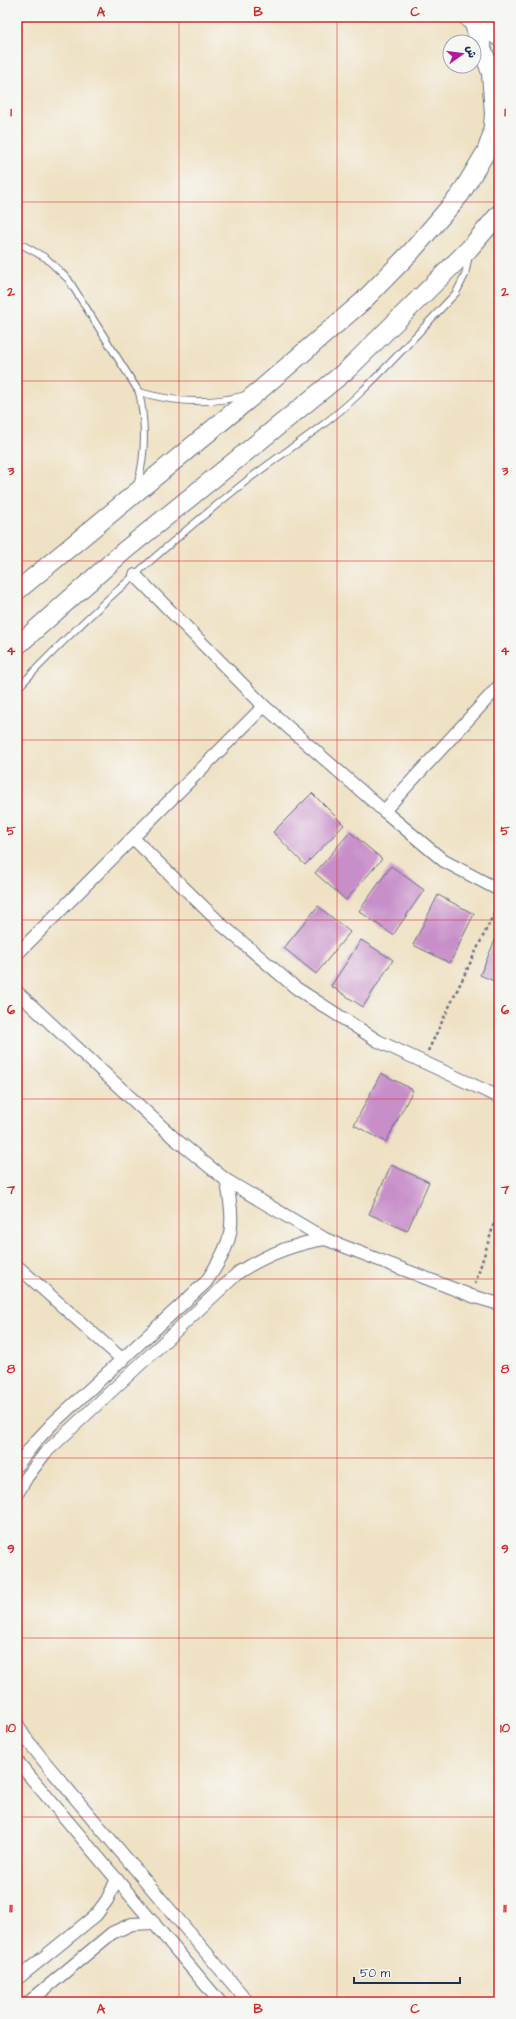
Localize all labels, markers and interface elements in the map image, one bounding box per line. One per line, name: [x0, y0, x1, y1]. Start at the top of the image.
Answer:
text: A: [97, 3, 106, 21]
text: B: [253, 3, 263, 21]
text: C: [410, 3, 420, 21]
north arrow: [442, 34, 482, 74]
text: ش: [462, 44, 480, 59]
text: 1: [10, 103, 12, 121]
text: 1: [504, 103, 506, 121]
text: 2: [6, 283, 15, 301]
text: 2: [500, 283, 509, 301]
text: 3: [7, 462, 15, 480]
text: 3: [501, 462, 509, 480]
text: 4: [7, 642, 16, 660]
text: 4: [501, 642, 510, 660]
text: 5: [6, 822, 16, 840]
text: 5: [500, 822, 510, 840]
text: 6: [7, 1001, 16, 1019]
text: 6: [501, 1001, 510, 1019]
text: 7: [6, 1181, 16, 1199]
text: 7: [500, 1181, 510, 1199]
text: 8: [7, 1360, 16, 1378]
text: 8: [501, 1360, 510, 1378]
text: 9: [7, 1540, 15, 1558]
text: 9: [501, 1540, 509, 1558]
text: 10: [6, 1719, 17, 1737]
text: 10: [500, 1719, 511, 1737]
text: 11: [9, 1899, 13, 1917]
text: 11: [503, 1899, 507, 1917]
scale bar: [354, 1959, 460, 1985]
text: 50 m: [360, 1965, 391, 1982]
text: A: [97, 2000, 106, 2018]
text: B: [253, 2000, 263, 2018]
text: C: [410, 2000, 420, 2018]

